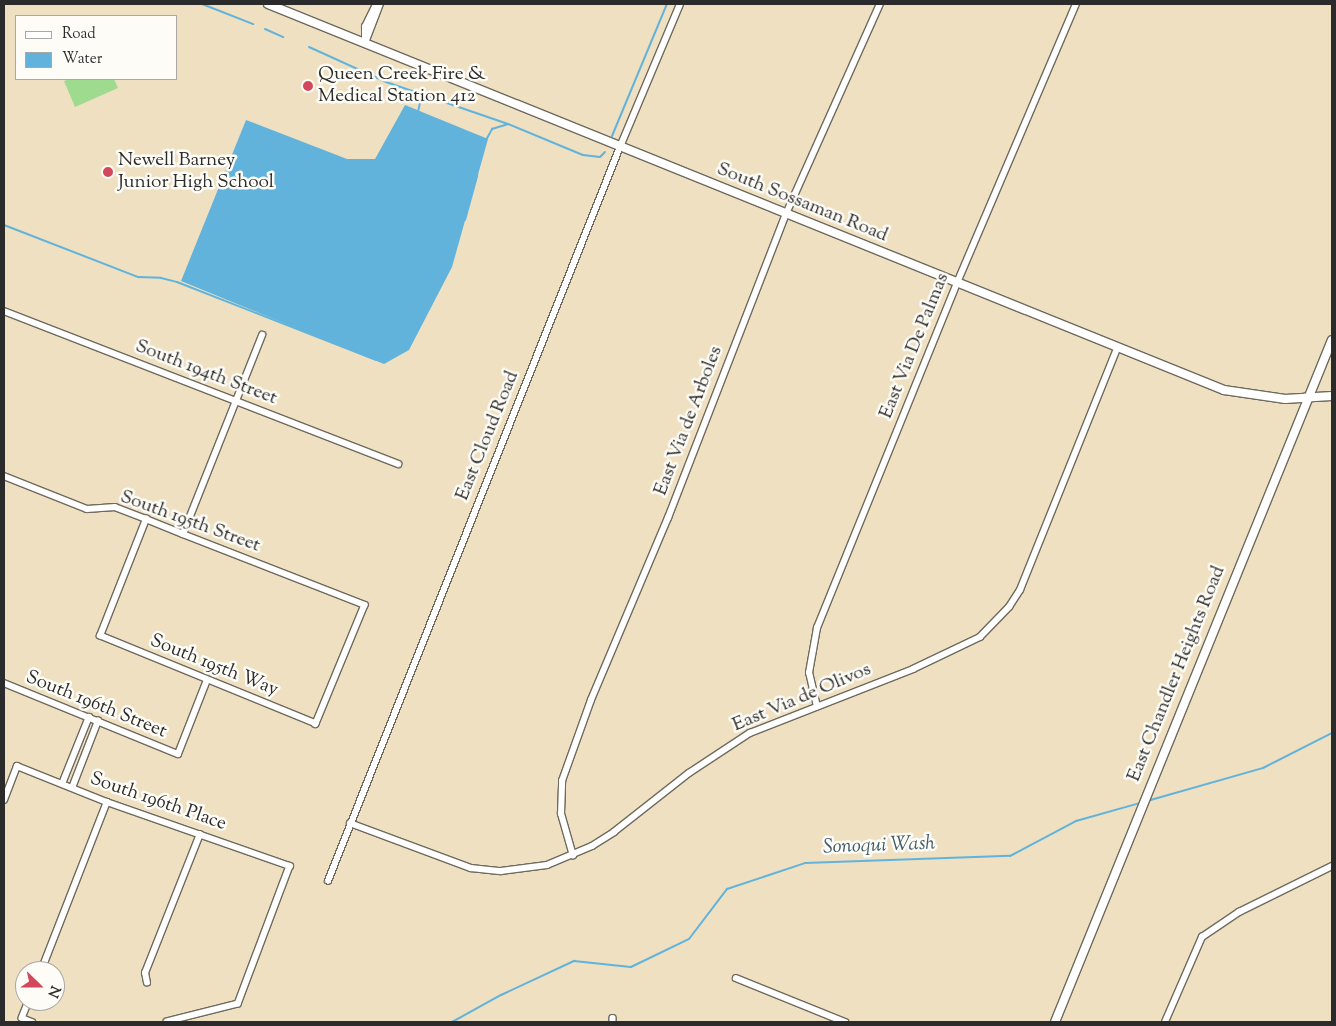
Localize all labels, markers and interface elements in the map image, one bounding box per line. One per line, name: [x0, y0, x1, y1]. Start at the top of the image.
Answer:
legend: [15, 15, 178, 80]
text: Road: [62, 24, 96, 45]
text: Water: [62, 49, 102, 70]
place label: Queen Creek Fire & Medical Station 412: [318, 64, 486, 108]
marker: Queen Creek Fire & Medical Station 412: [302, 80, 314, 92]
place label: Newell Barney Junior High School: [118, 150, 274, 194]
street label: South Sossaman Road: [713, 158, 891, 248]
marker: Newell Barney Junior High School: [102, 166, 114, 178]
street label: East Via De Palmas: [875, 270, 955, 422]
street label: South 194th Street: [132, 335, 280, 411]
street label: East Via de Arboles: [650, 343, 728, 499]
street label: East Cloud Road: [452, 368, 524, 504]
street label: South 195th Street: [117, 486, 263, 558]
street label: East Chandler Heights Road: [1123, 563, 1231, 785]
street label: South 195th Way: [147, 630, 281, 702]
street label: East Via de Olivos: [729, 659, 875, 737]
street label: South 196th Street: [22, 666, 170, 744]
street label: South 196th Place: [87, 768, 229, 836]
water label: Sonoqui Wash: [823, 832, 935, 860]
north arrow: [15, 961, 65, 1011]
text: N: [42, 982, 64, 1000]

